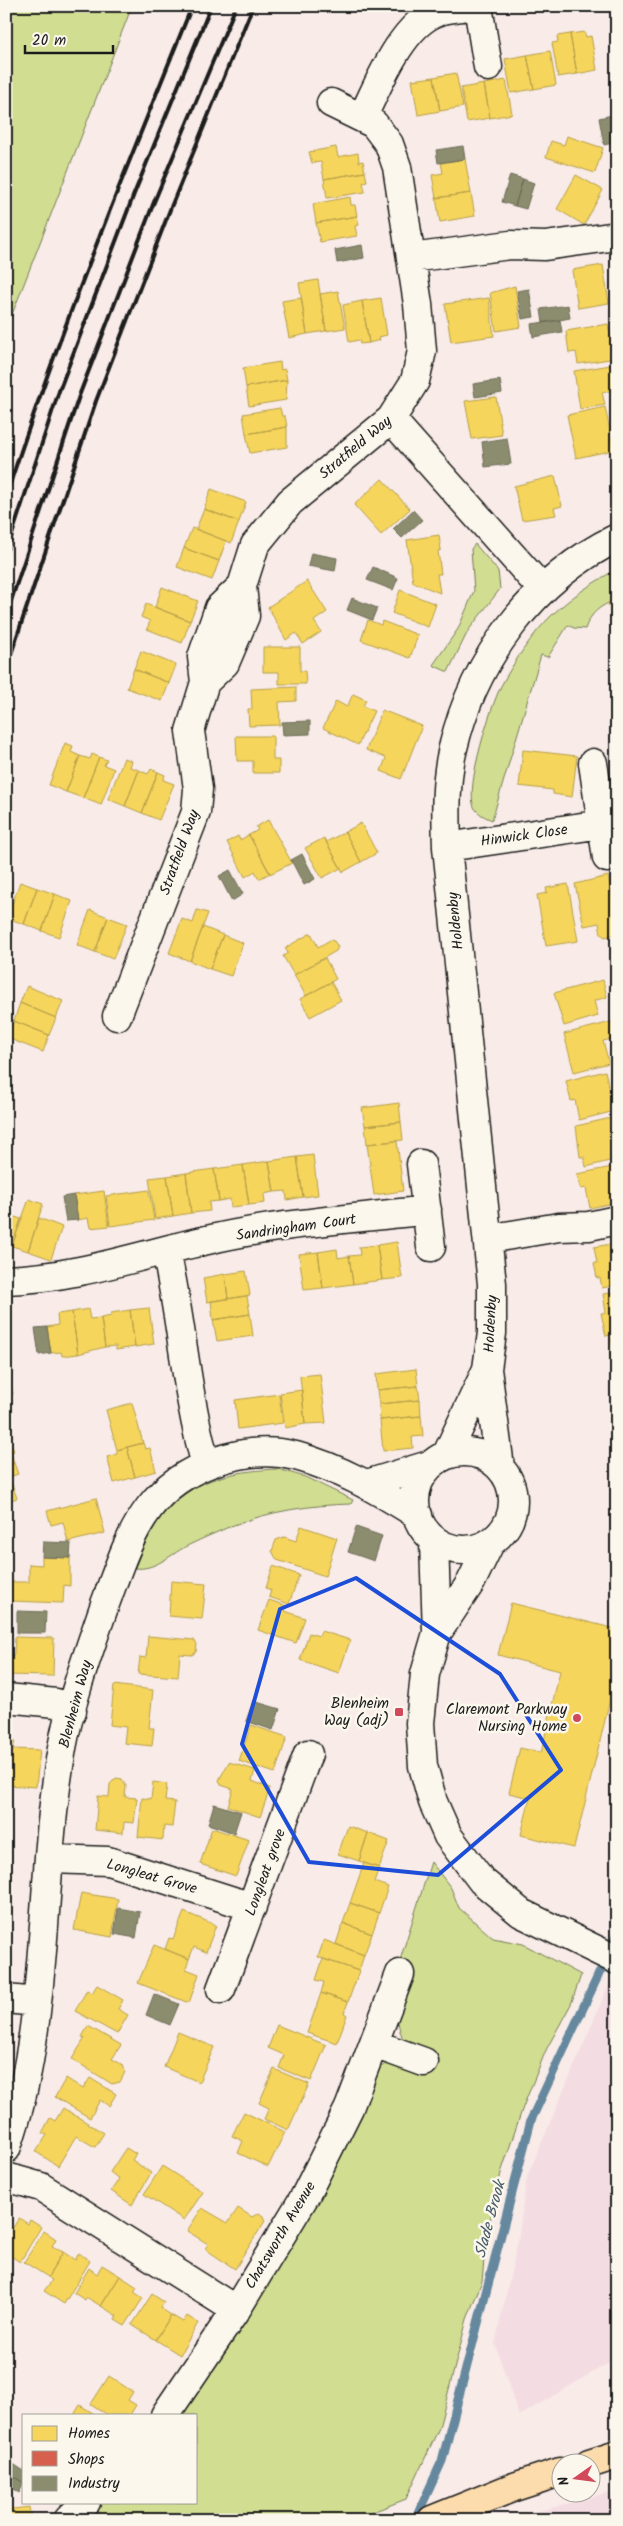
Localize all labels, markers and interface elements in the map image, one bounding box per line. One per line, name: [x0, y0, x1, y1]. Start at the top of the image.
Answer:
scale bar: [25, 22, 112, 54]
text: 20 m: [32, 29, 66, 53]
street label: Stratfield Way: [314, 409, 398, 486]
street label: Stratfield Way: [153, 805, 207, 898]
street label: Hinwick Close: [479, 818, 569, 854]
street label: Holdenby: [441, 890, 471, 951]
street label: Sandringham Court: [235, 1208, 358, 1248]
street label: Holdenby: [478, 1294, 505, 1353]
street label: Blenheim Way: [53, 1657, 99, 1751]
place label: Blenheim Way (adj): [324, 1692, 389, 1733]
place label: Claremont Parkway Nursing Home: [446, 1698, 568, 1739]
marker: Blenheim Way (adj): [393, 1706, 405, 1718]
marker: Claremont Parkway Nursing Home: [571, 1712, 583, 1724]
street label: Longleat grove: [239, 1825, 293, 1919]
street label: Longleat Grove: [104, 1853, 200, 1901]
water label: Slade Brook: [468, 2176, 513, 2261]
street label: Chatsworth Avenue: [239, 2177, 323, 2294]
legend: [22, 2414, 198, 2504]
text: Homes: [68, 2422, 111, 2446]
text: Shops: [68, 2448, 105, 2472]
north arrow: [550, 2454, 600, 2504]
text: Industry: [68, 2472, 121, 2496]
text: N: [553, 2474, 576, 2488]

